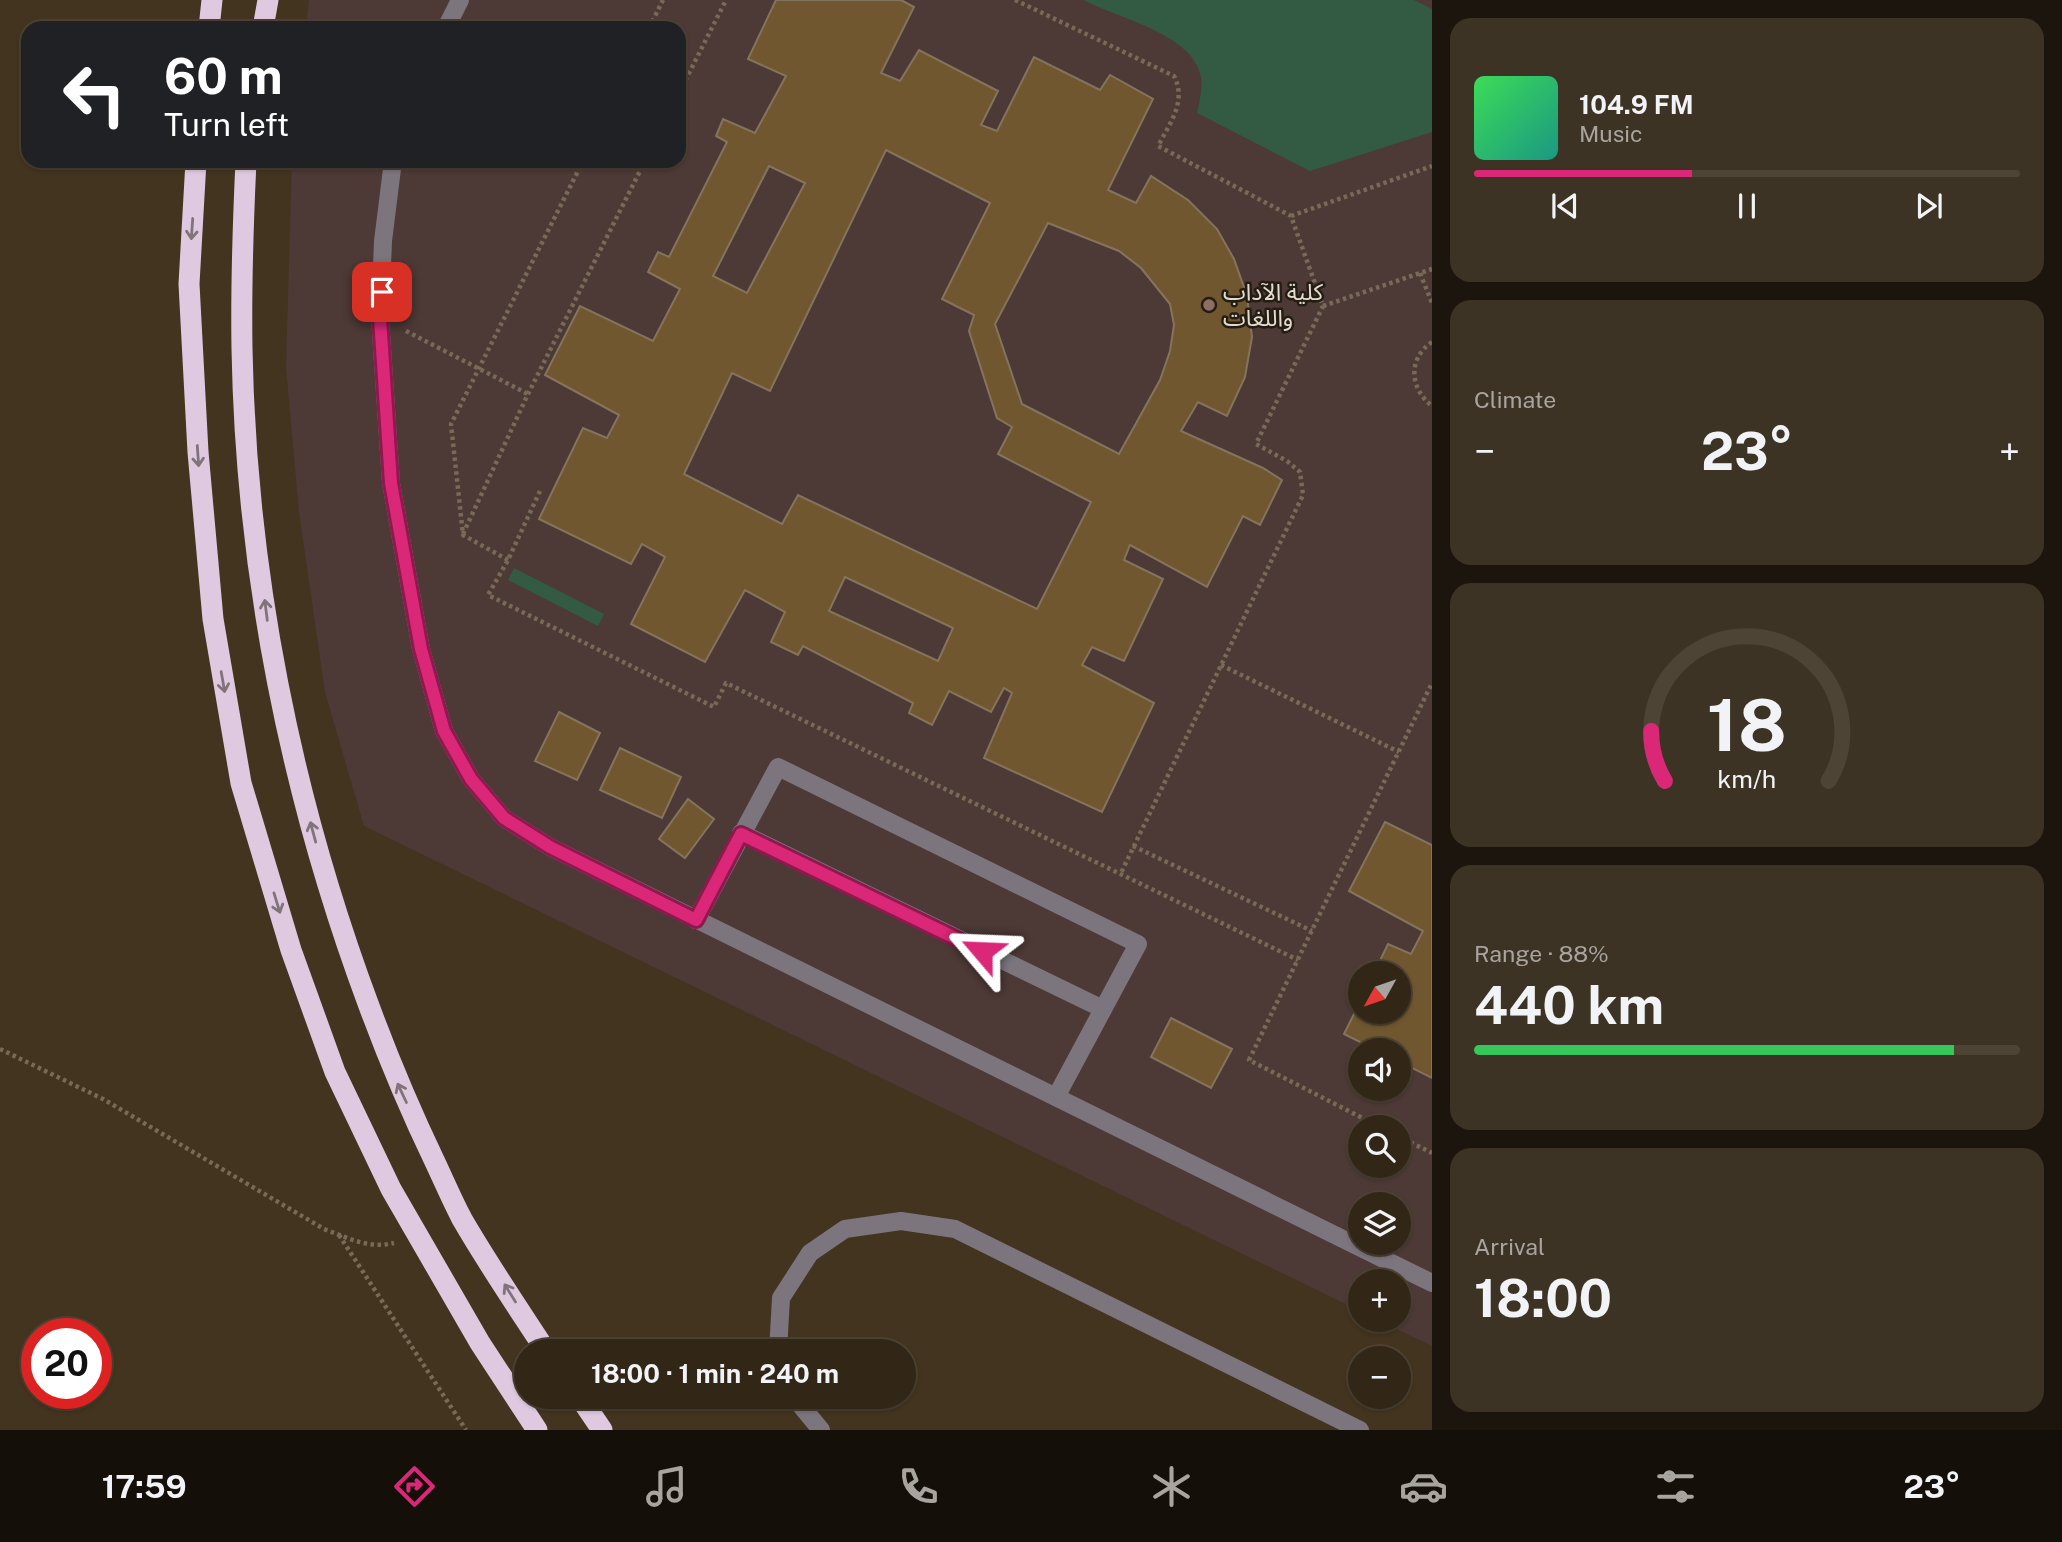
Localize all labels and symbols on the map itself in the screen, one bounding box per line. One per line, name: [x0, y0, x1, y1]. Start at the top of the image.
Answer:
one-way arrow: [185, 217, 198, 240]
pin: [352, 262, 412, 322]
place label: كلية الآداب واللغات: [1223, 278, 1323, 332]
marker: كلية الآداب واللغات: [1201, 297, 1217, 313]
one-way arrow: [192, 444, 205, 467]
one-way arrow: [259, 599, 272, 621]
one-way arrow: [217, 670, 231, 693]
one-way arrow: [306, 821, 319, 844]
one-way arrow: [271, 892, 284, 914]
position arrow: [945, 914, 1019, 988]
north arrow: [1348, 961, 1410, 1024]
one-way arrow: [395, 1083, 409, 1104]
one-way arrow: [502, 1284, 516, 1304]
speed limit sign: 20: [21, 1318, 112, 1409]

